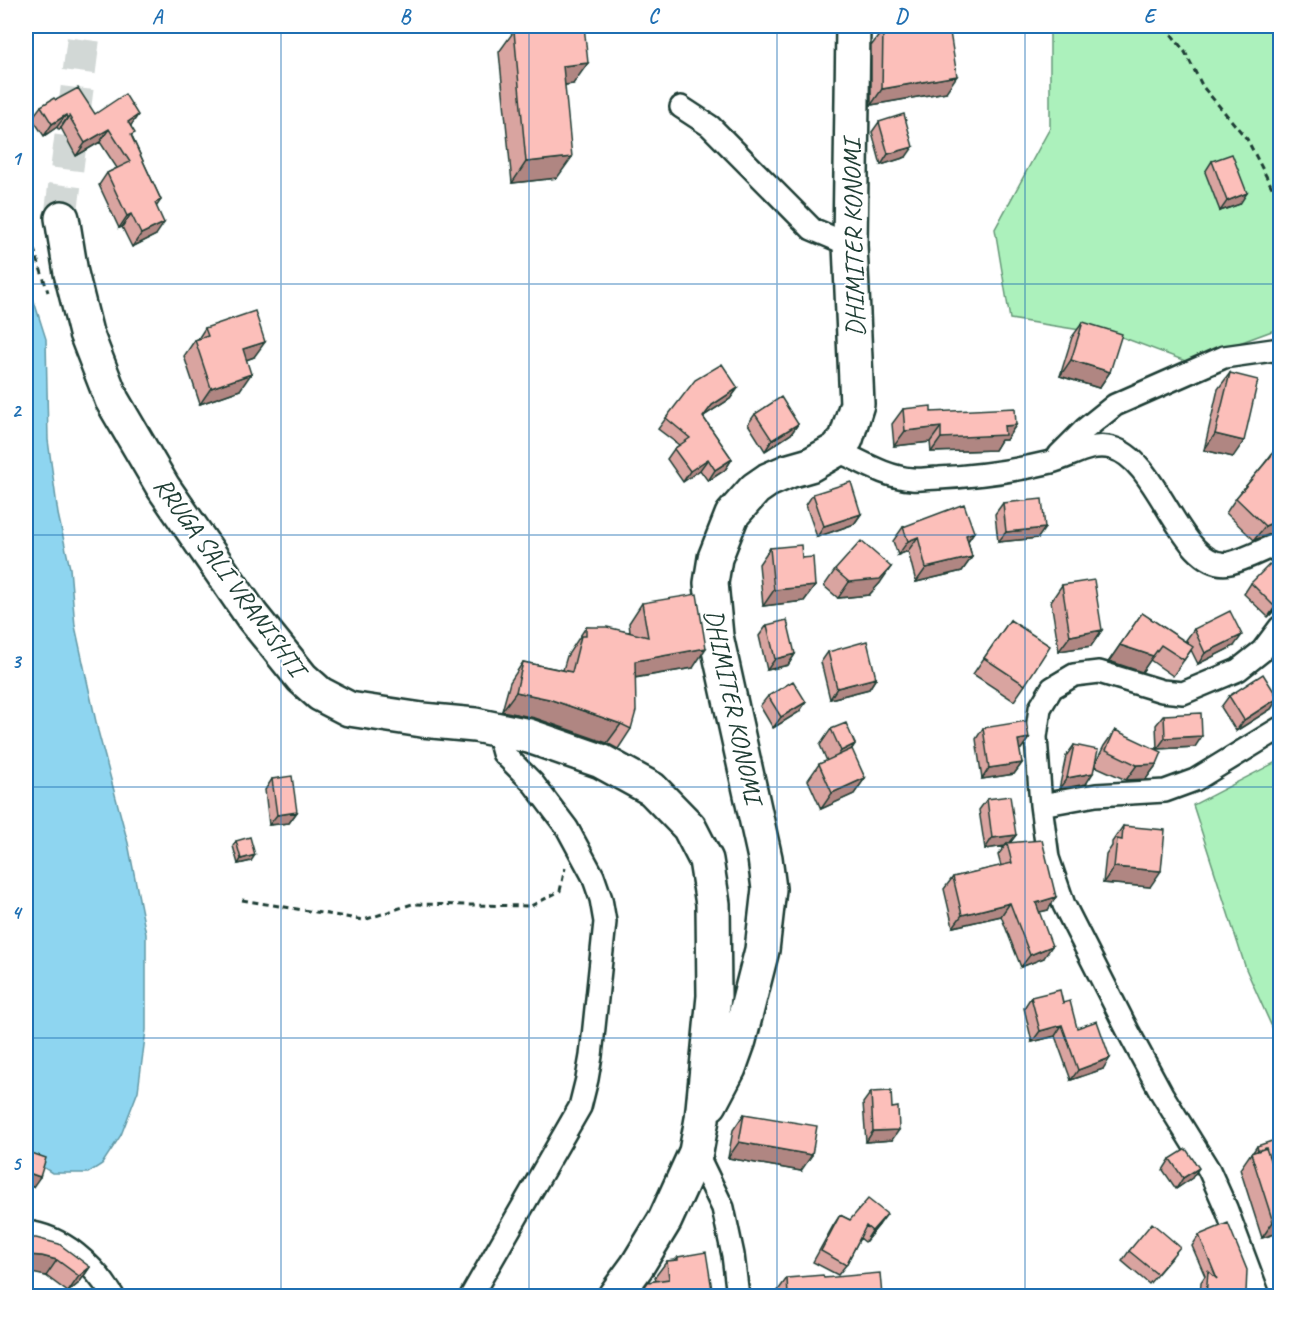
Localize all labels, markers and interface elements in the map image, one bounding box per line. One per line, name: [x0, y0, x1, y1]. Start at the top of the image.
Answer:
text: A: [152, 4, 164, 29]
text: B: [400, 4, 412, 29]
text: C: [648, 4, 660, 29]
text: D: [895, 4, 909, 29]
text: E: [1144, 4, 1158, 29]
street label: DHIMITER KONOMI: [835, 134, 872, 337]
text: 1: [12, 146, 23, 171]
text: 2: [12, 398, 23, 423]
street label: RRUGA SALI VRANISHTI: [146, 470, 316, 687]
street label: DHIMITER KONOMI: [697, 606, 771, 811]
text: 3: [12, 649, 23, 674]
text: 4: [12, 900, 24, 925]
text: 5: [12, 1151, 23, 1176]

